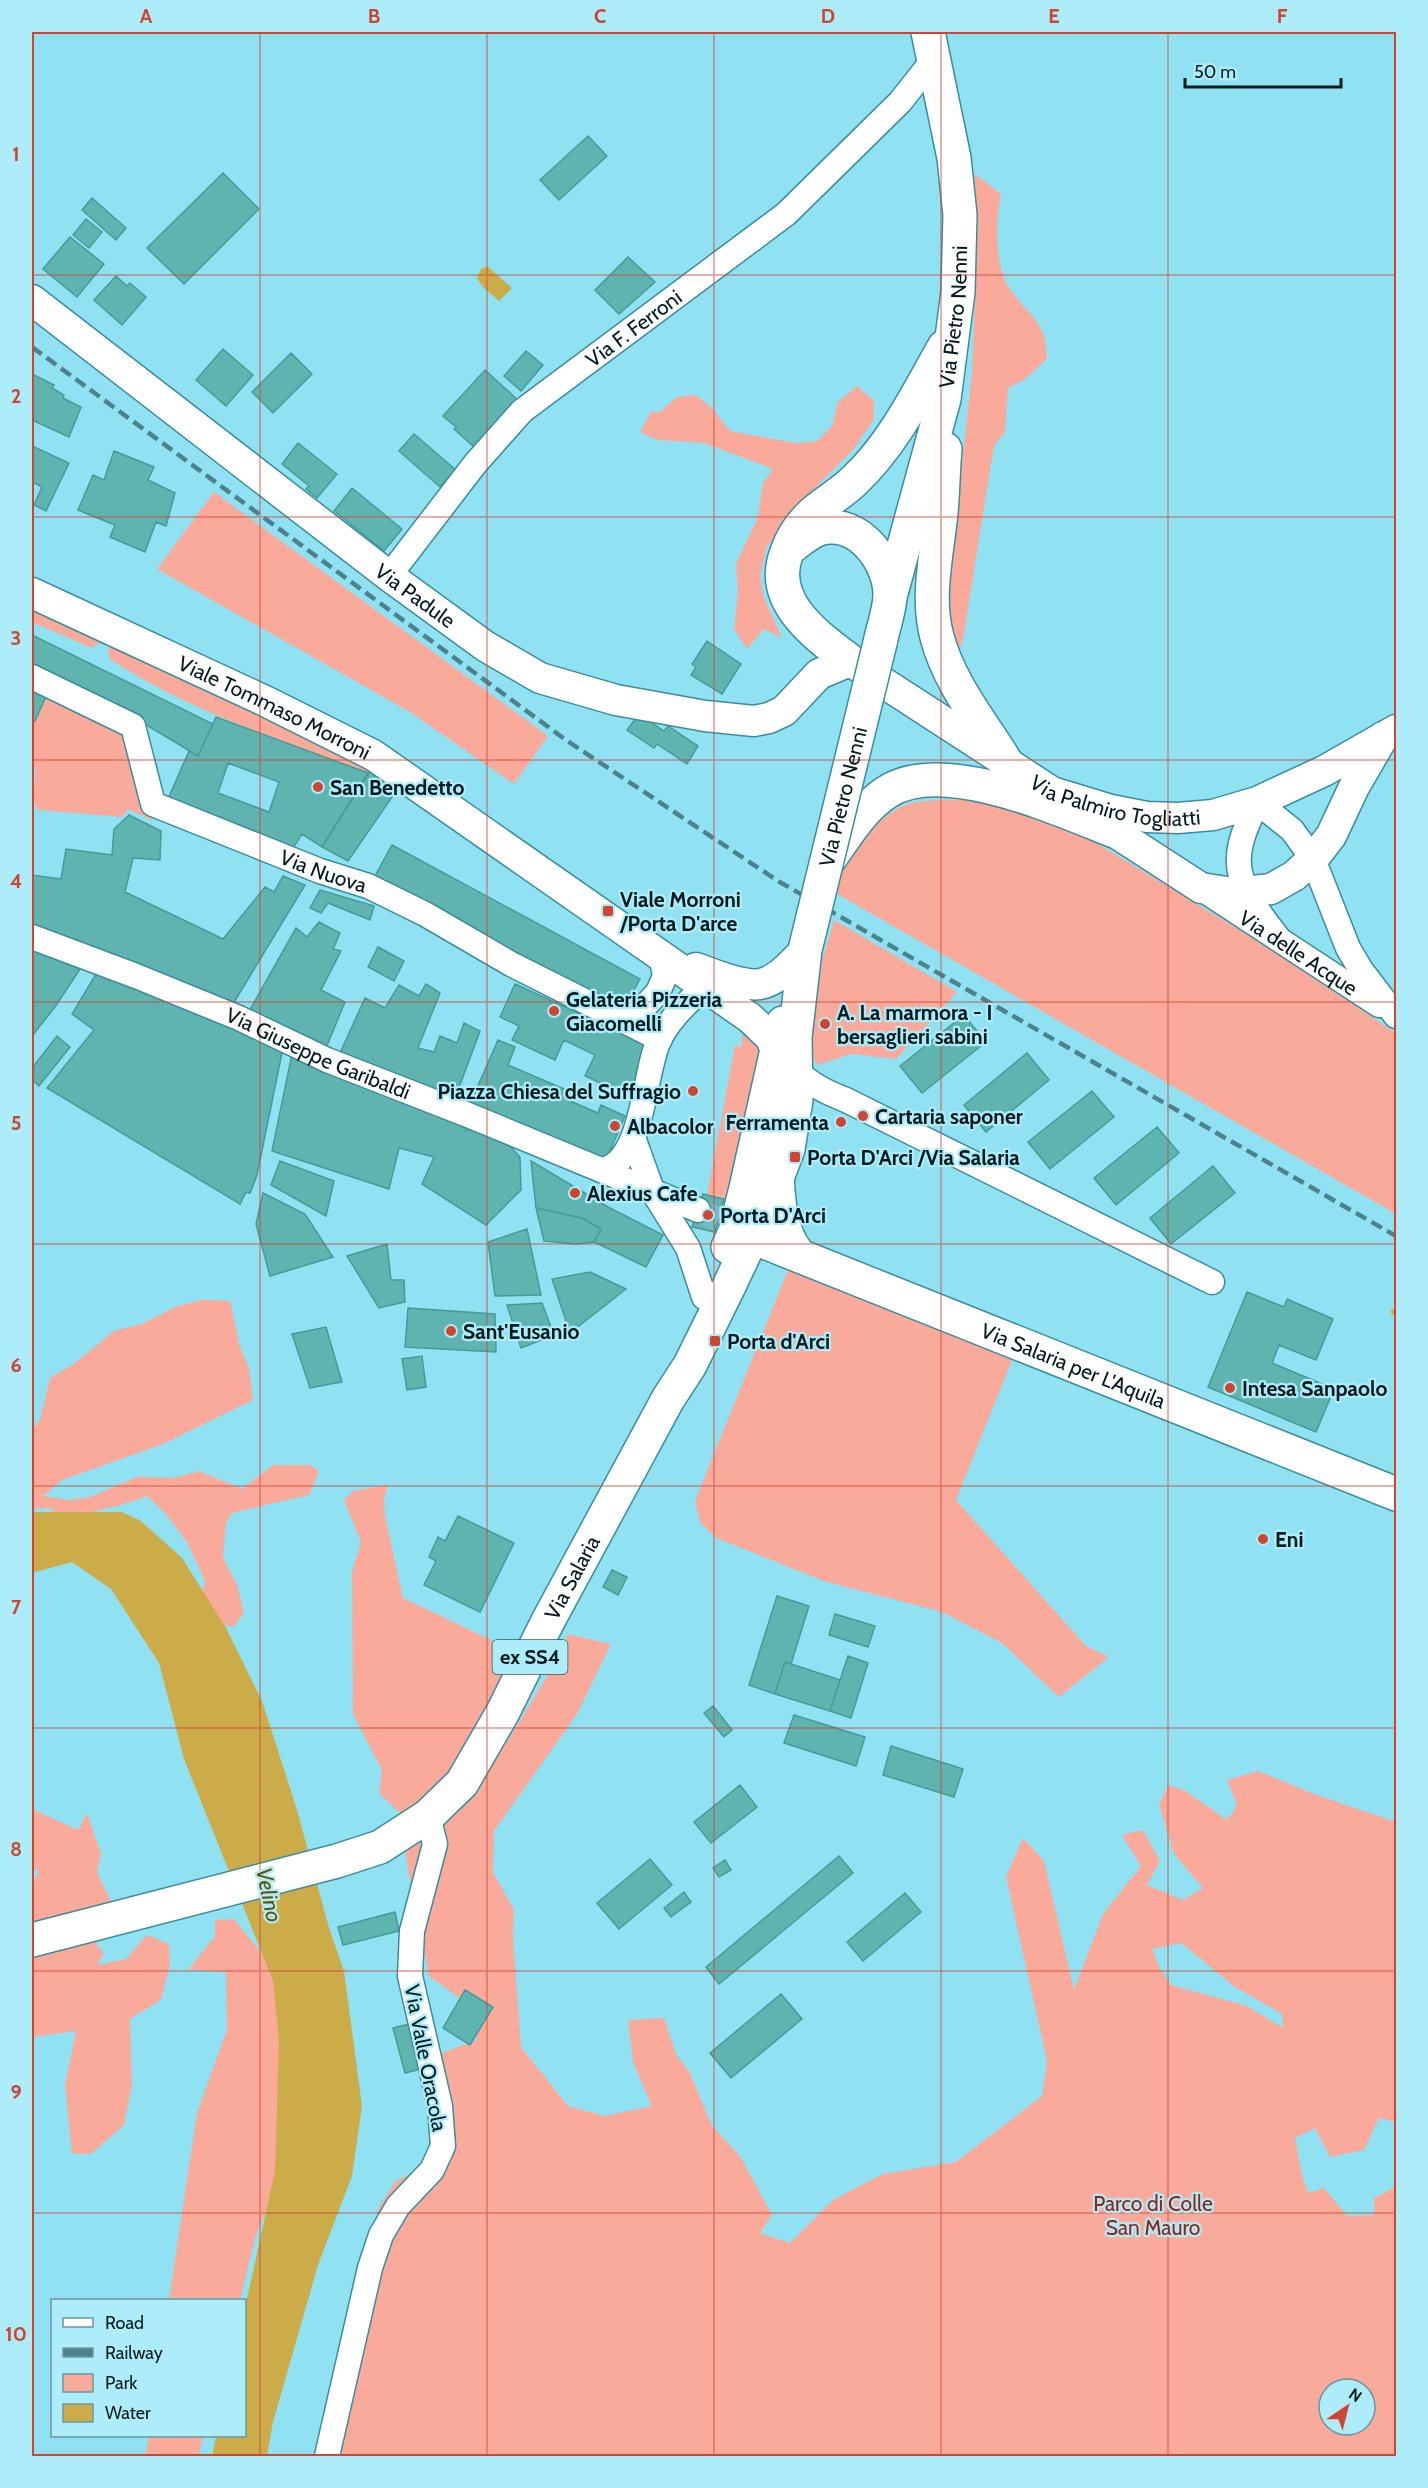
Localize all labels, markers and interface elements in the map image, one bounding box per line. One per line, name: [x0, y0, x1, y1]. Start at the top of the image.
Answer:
text: A: [140, 4, 153, 28]
text: B: [368, 4, 380, 28]
text: C: [594, 4, 606, 28]
text: D: [821, 4, 835, 28]
text: E: [1048, 4, 1060, 28]
text: F: [1277, 4, 1288, 28]
scale bar: [1185, 51, 1341, 89]
text: 50 m: [1194, 61, 1236, 83]
text: 1: [12, 142, 20, 166]
street label: Via Pietro Nenni: [933, 245, 972, 389]
street label: Via F. Ferroni: [581, 284, 686, 372]
text: 2: [11, 384, 21, 408]
street label: Via Padule: [370, 558, 461, 633]
text: 3: [11, 626, 21, 650]
street label: Viale Tommaso Morroni: [174, 650, 375, 764]
street label: Via Pietro Nenni: [813, 724, 872, 869]
street label: Via Palmiro Togliatti: [1026, 769, 1201, 831]
place label: San Benedetto: [330, 775, 465, 800]
marker: San Benedetto: [311, 780, 325, 794]
street label: Via Nuova: [276, 844, 370, 897]
text: 4: [10, 869, 22, 893]
place label: Viale Morroni /Porta D'arce: [619, 887, 741, 936]
marker: Viale Morroni /Porta D'arce: [601, 904, 615, 918]
street label: Via delle Acque: [1235, 905, 1363, 1000]
place label: Gelateria Pizzeria Giacomelli: [566, 987, 723, 1036]
place label: A. La marmora - I bersaglieri sabini: [837, 1000, 992, 1049]
street label: Via Giuseppe Garibaldi: [222, 1002, 414, 1104]
marker: Gelateria Pizzeria Giacomelli: [547, 1004, 561, 1018]
marker: A. La marmora - I bersaglieri sabini: [818, 1017, 832, 1031]
place label: Piazza Chiesa del Suffragio: [438, 1079, 681, 1104]
marker: Piazza Chiesa del Suffragio: [686, 1084, 700, 1098]
place label: Cartaria saponer: [875, 1104, 1023, 1129]
marker: Cartaria saponer: [856, 1109, 870, 1123]
place label: Ferramenta: [725, 1110, 830, 1135]
text: 5: [11, 1111, 21, 1135]
place label: Albacolor: [627, 1114, 714, 1139]
marker: Ferramenta: [834, 1115, 848, 1129]
marker: Albacolor: [608, 1119, 622, 1133]
place label: Porta D'Arci /Via Salaria: [807, 1145, 1020, 1170]
marker: Porta D'Arci /Via Salaria: [788, 1150, 802, 1164]
place label: Alexius Cafe: [587, 1181, 698, 1206]
marker: Alexius Cafe: [568, 1186, 582, 1200]
place label: Porta D'Arci: [720, 1203, 826, 1228]
marker: Porta D'Arci: [701, 1208, 715, 1222]
street label: Via Salaria per L'Aquila: [977, 1317, 1169, 1413]
place label: Sant'Eusanio: [463, 1319, 579, 1344]
marker: Sant'Eusanio: [444, 1324, 458, 1338]
place label: Porta d'Arci: [727, 1329, 830, 1354]
marker: Porta d'Arci: [708, 1334, 722, 1348]
text: 6: [10, 1353, 22, 1377]
place label: Intesa Sanpaolo: [1242, 1376, 1387, 1401]
marker: Intesa Sanpaolo: [1223, 1381, 1237, 1395]
place label: Eni: [1275, 1527, 1303, 1552]
street label: Via Salaria: [539, 1531, 604, 1624]
marker: Eni: [1256, 1532, 1270, 1546]
text: 7: [11, 1595, 22, 1619]
road number: ex SS4: [492, 1640, 568, 1674]
text: 8: [10, 1837, 22, 1861]
water label: Velino: [250, 1865, 288, 1925]
street label: Via Valle Oracola: [400, 1983, 452, 2133]
text: 9: [10, 2080, 22, 2104]
park label: Parco di Colle San Mauro: [1093, 2191, 1213, 2240]
legend: [51, 2299, 246, 2437]
text: Road: [105, 2312, 144, 2334]
text: 10: [5, 2322, 27, 2346]
text: Railway: [105, 2342, 163, 2364]
text: Park: [105, 2372, 138, 2394]
north arrow: [1317, 2377, 1377, 2437]
text: N: [1345, 2384, 1365, 2406]
text: Water: [105, 2402, 151, 2424]

